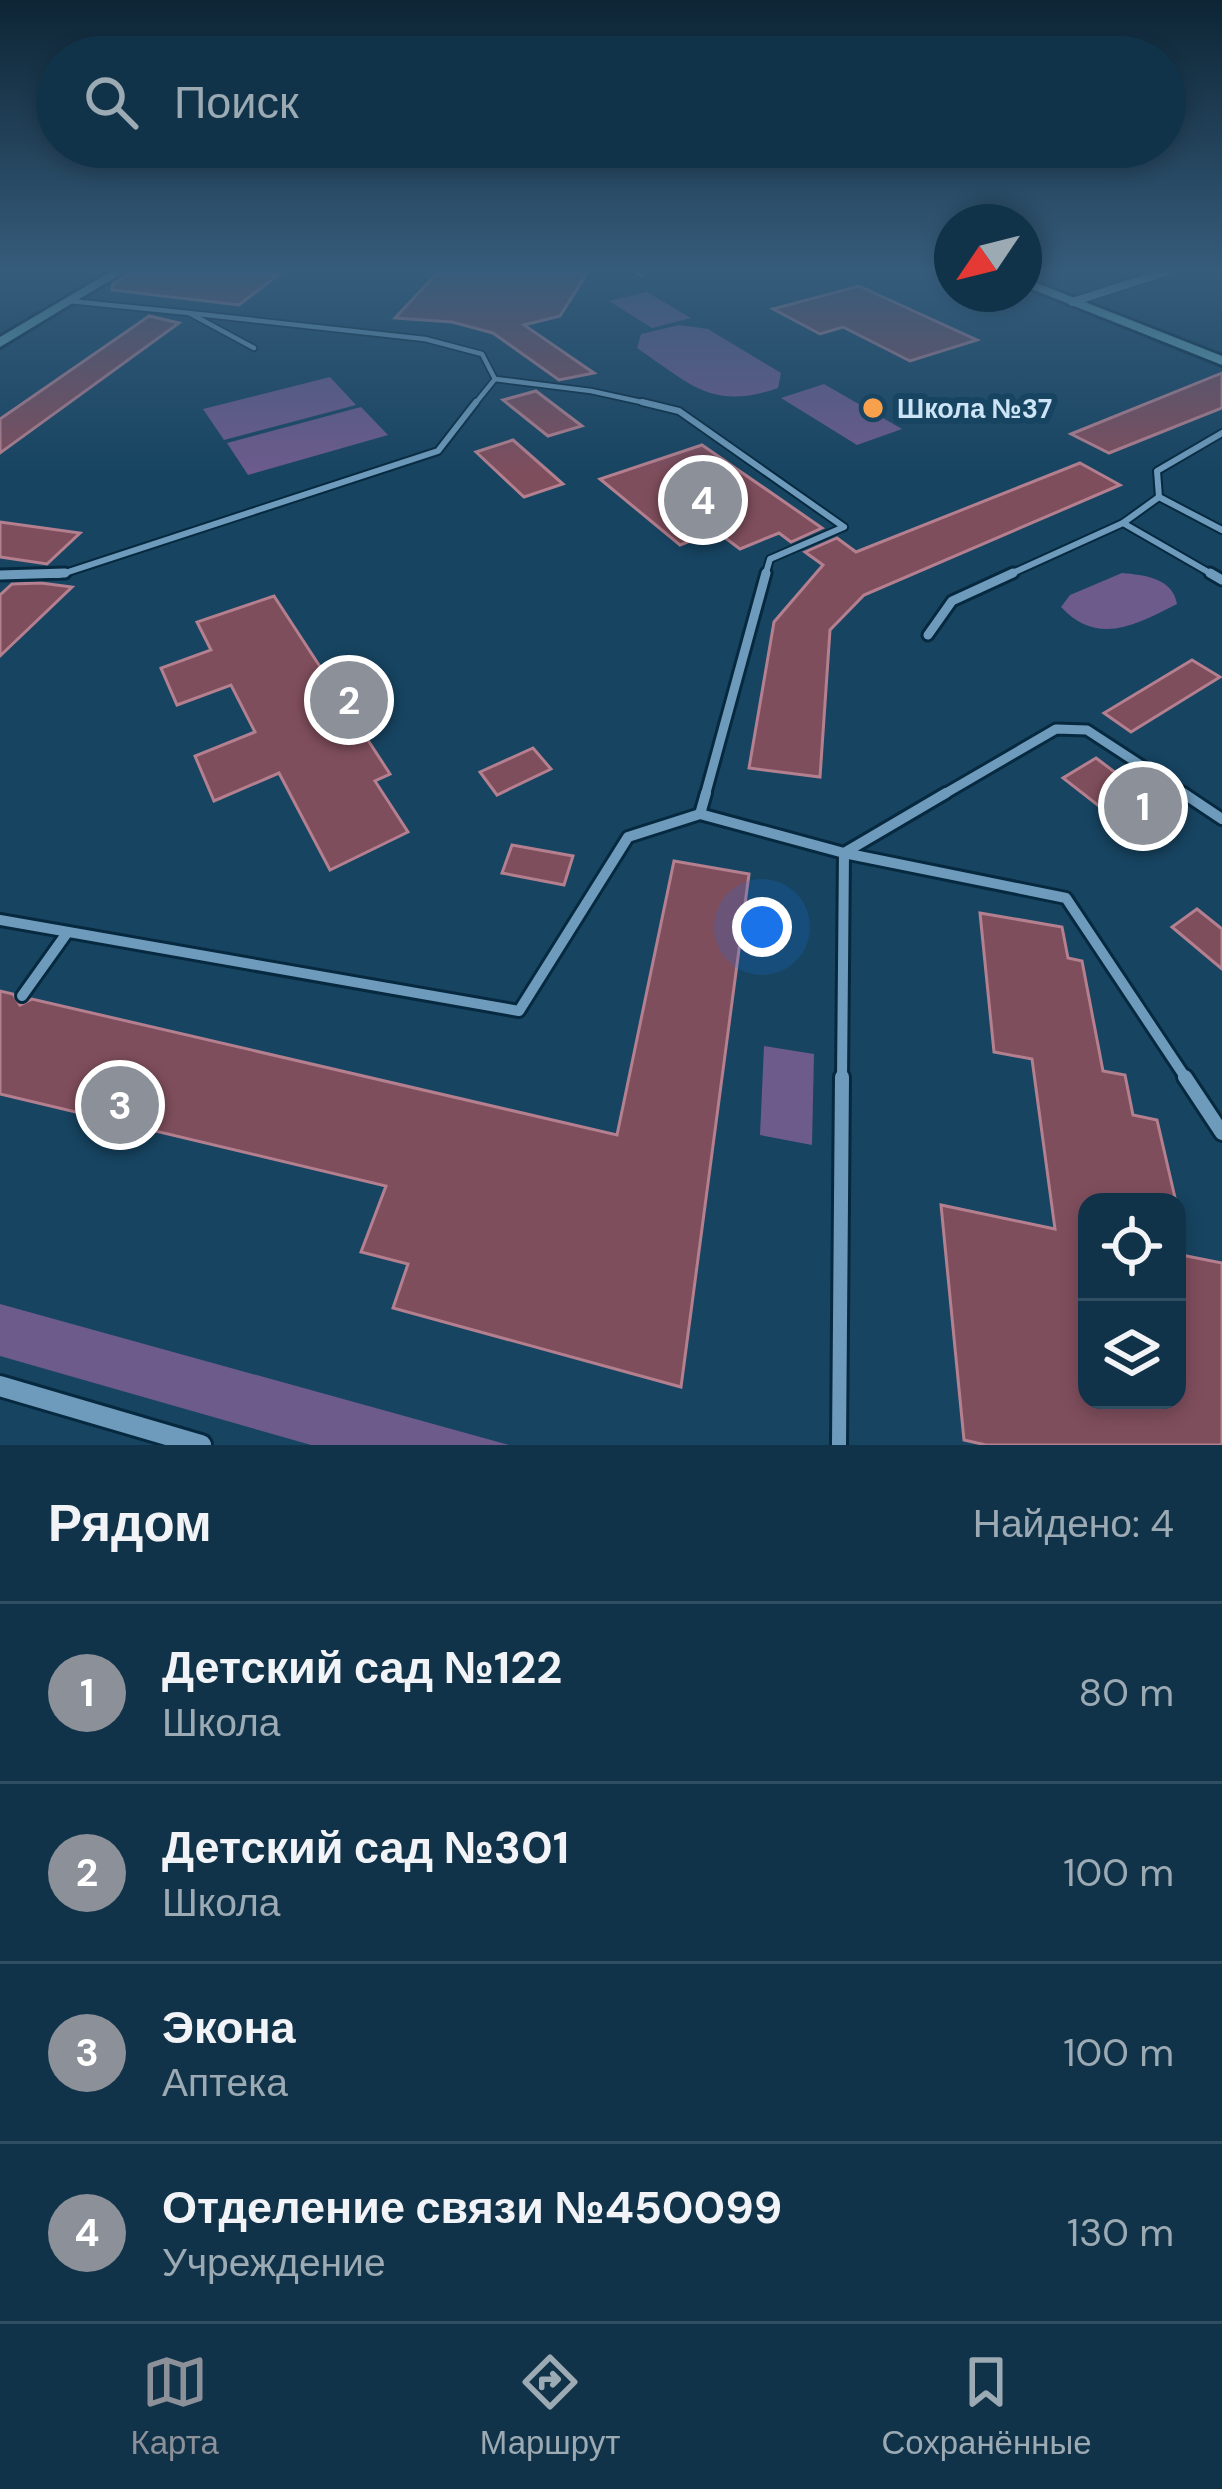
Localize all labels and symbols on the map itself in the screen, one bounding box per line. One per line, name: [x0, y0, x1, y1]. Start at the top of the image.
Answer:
north arrow: [934, 204, 1042, 312]
place label: Школа №37: [897, 391, 1052, 426]
marker: Школа №37: [860, 395, 886, 421]
pin: 4: [664, 455, 742, 545]
pin: 2: [310, 655, 388, 745]
pin: 1: [1104, 761, 1182, 851]
your location: [732, 897, 792, 957]
pin: 3: [81, 1060, 159, 1150]

